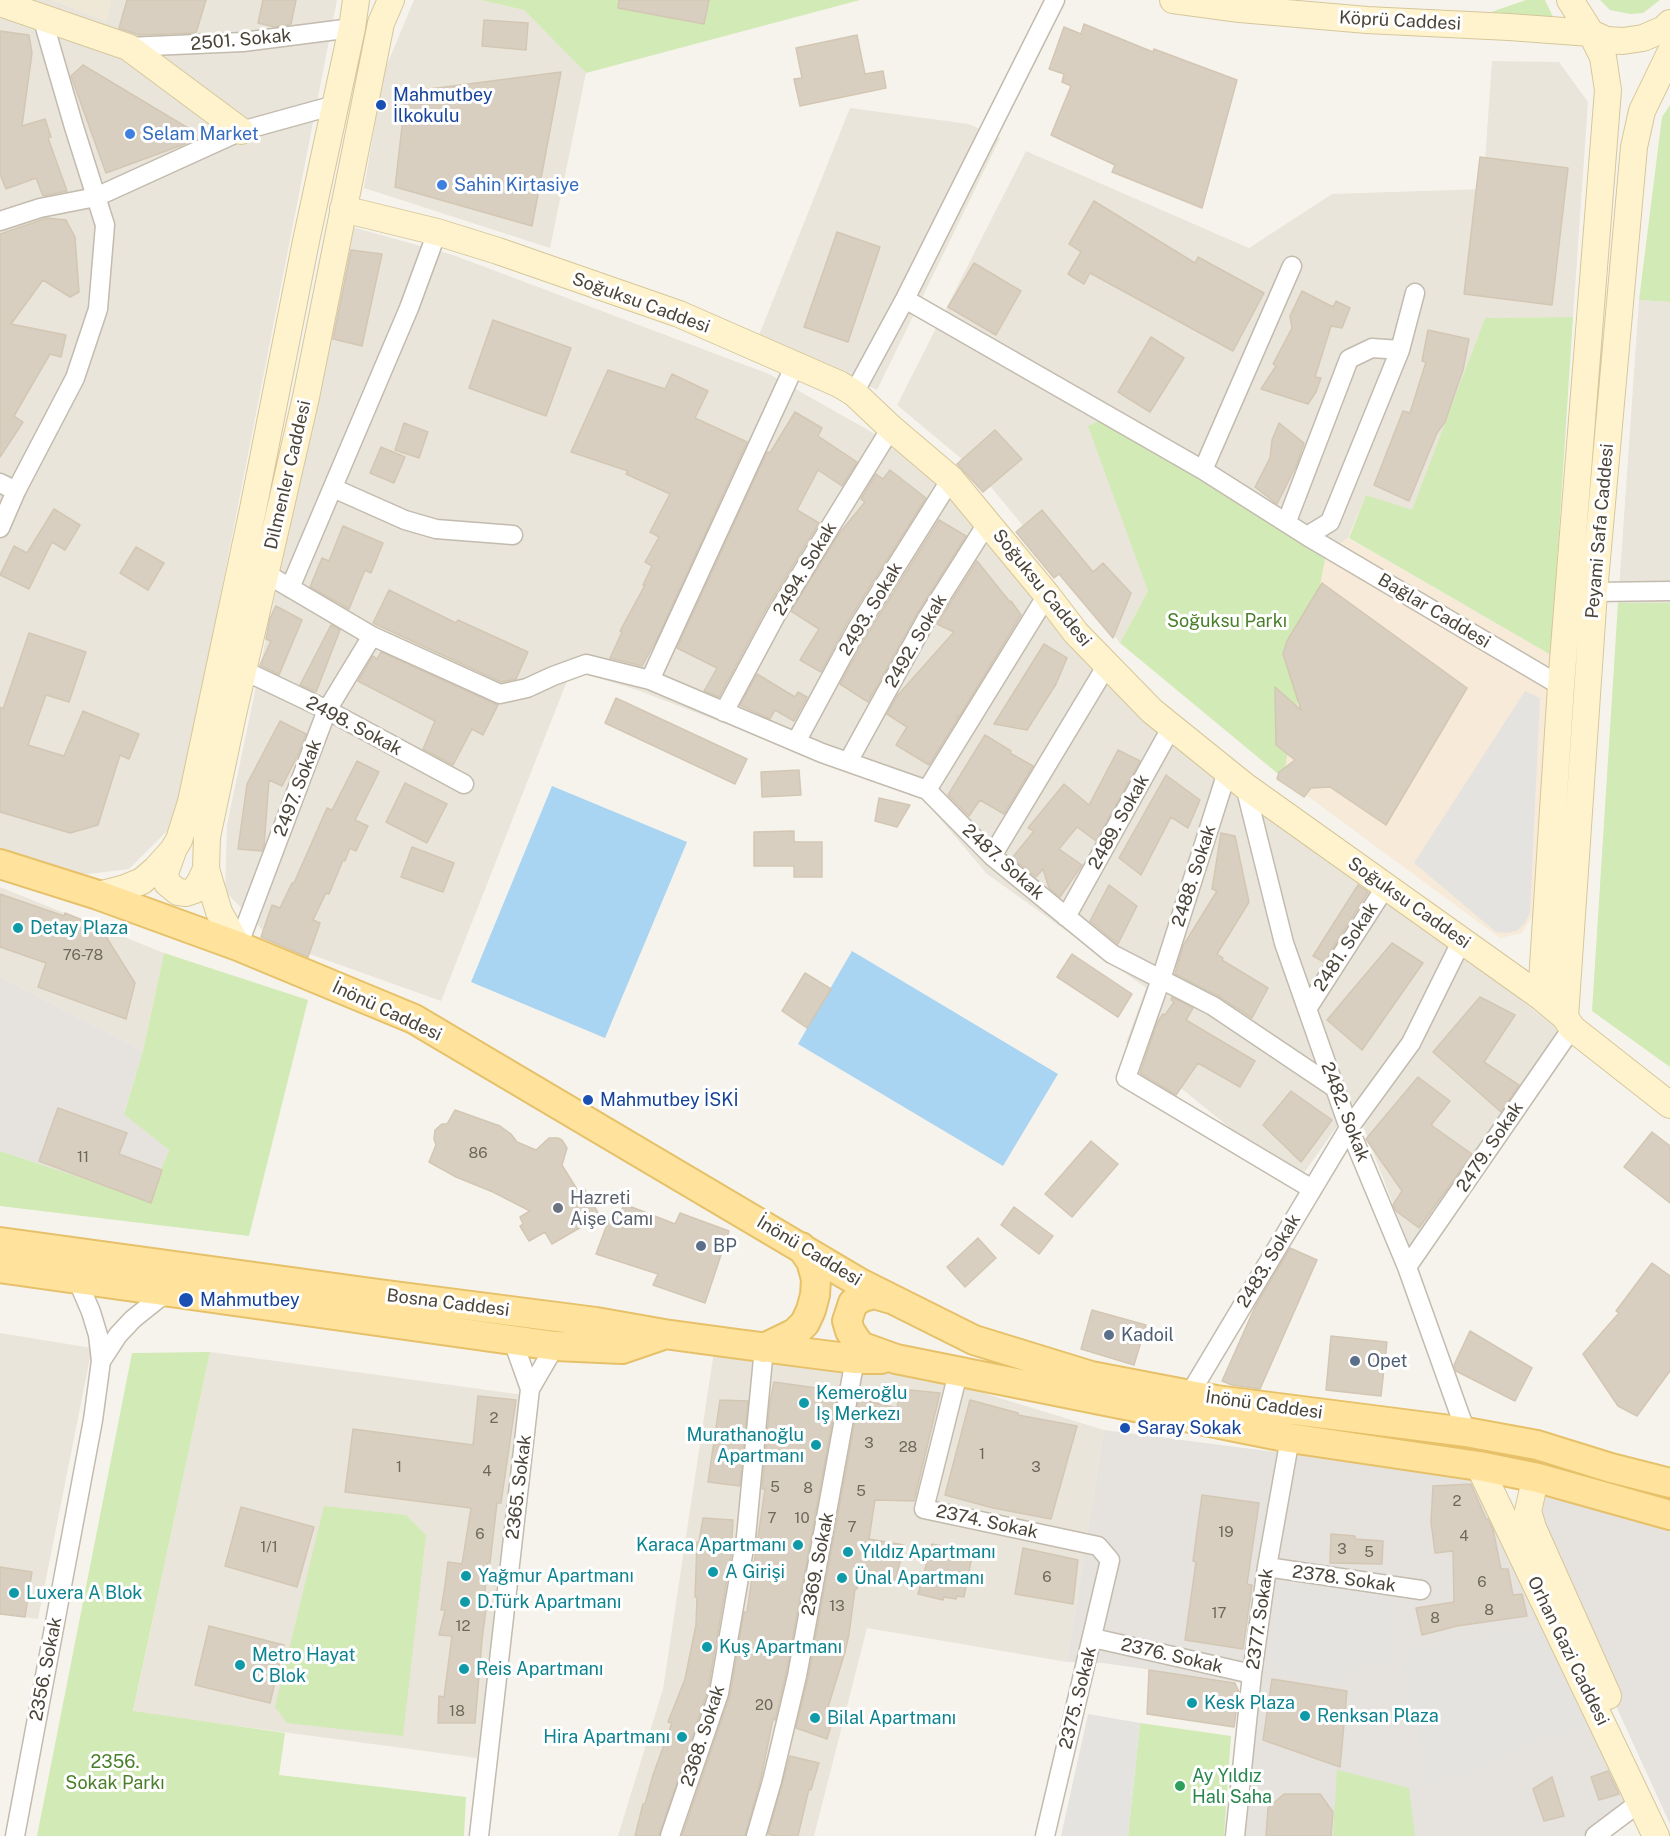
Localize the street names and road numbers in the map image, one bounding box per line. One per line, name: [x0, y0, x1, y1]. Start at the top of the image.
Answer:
street label: Köprü Caddesi: [1339, 7, 1461, 35]
street label: 2501. Sokak: [190, 25, 292, 55]
street label: Soğuksu Caddesi: [569, 268, 713, 338]
street label: Dilmenler Caddesi: [260, 398, 316, 552]
street label: Peyami Safa Caddesi: [1582, 443, 1618, 619]
street label: 2494. Sokak: [769, 518, 841, 620]
street label: Soğuksu Caddesi: [988, 525, 1096, 651]
street label: 2493. Sokak: [835, 558, 907, 660]
street label: Bağlar Caddesi: [1374, 569, 1494, 653]
street label: 2492. Sokak: [880, 590, 952, 692]
street label: 2498. Sokak: [302, 692, 406, 760]
street label: 2497. Sokak: [270, 736, 326, 840]
street label: 2489. Sokak: [1084, 771, 1154, 873]
street label: 2487. Sokak: [958, 820, 1048, 904]
street label: 2488. Sokak: [1167, 822, 1221, 930]
street label: Soğuksu Caddesi: [1343, 853, 1475, 953]
street label: 2481. Sokak: [1309, 899, 1383, 995]
street label: İnönü Caddesi: [329, 976, 445, 1046]
street label: 2482. Sokak: [1316, 1059, 1374, 1165]
street label: 2479. Sokak: [1452, 1098, 1528, 1196]
street label: 2483. Sokak: [1233, 1210, 1305, 1312]
street label: İnönü Caddesi: [753, 1211, 865, 1291]
street label: Bosna Caddesi: [385, 1285, 511, 1321]
street label: İnönü Caddesi: [1204, 1386, 1324, 1424]
street label: 2365. Sokak: [502, 1433, 536, 1541]
street label: 2374. Sokak: [934, 1501, 1040, 1543]
street label: 2369. Sokak: [797, 1510, 839, 1618]
street label: 2378. Sokak: [1291, 1561, 1397, 1597]
street label: 2377. Sokak: [1242, 1567, 1278, 1671]
street label: Orhan Gazi Caddesi: [1523, 1573, 1613, 1729]
street label: 2356. Sokak: [25, 1615, 67, 1723]
street label: 2376. Sokak: [1119, 1634, 1225, 1678]
street label: 2375. Sokak: [1055, 1645, 1101, 1751]
street label: 2368. Sokak: [676, 1683, 730, 1789]

